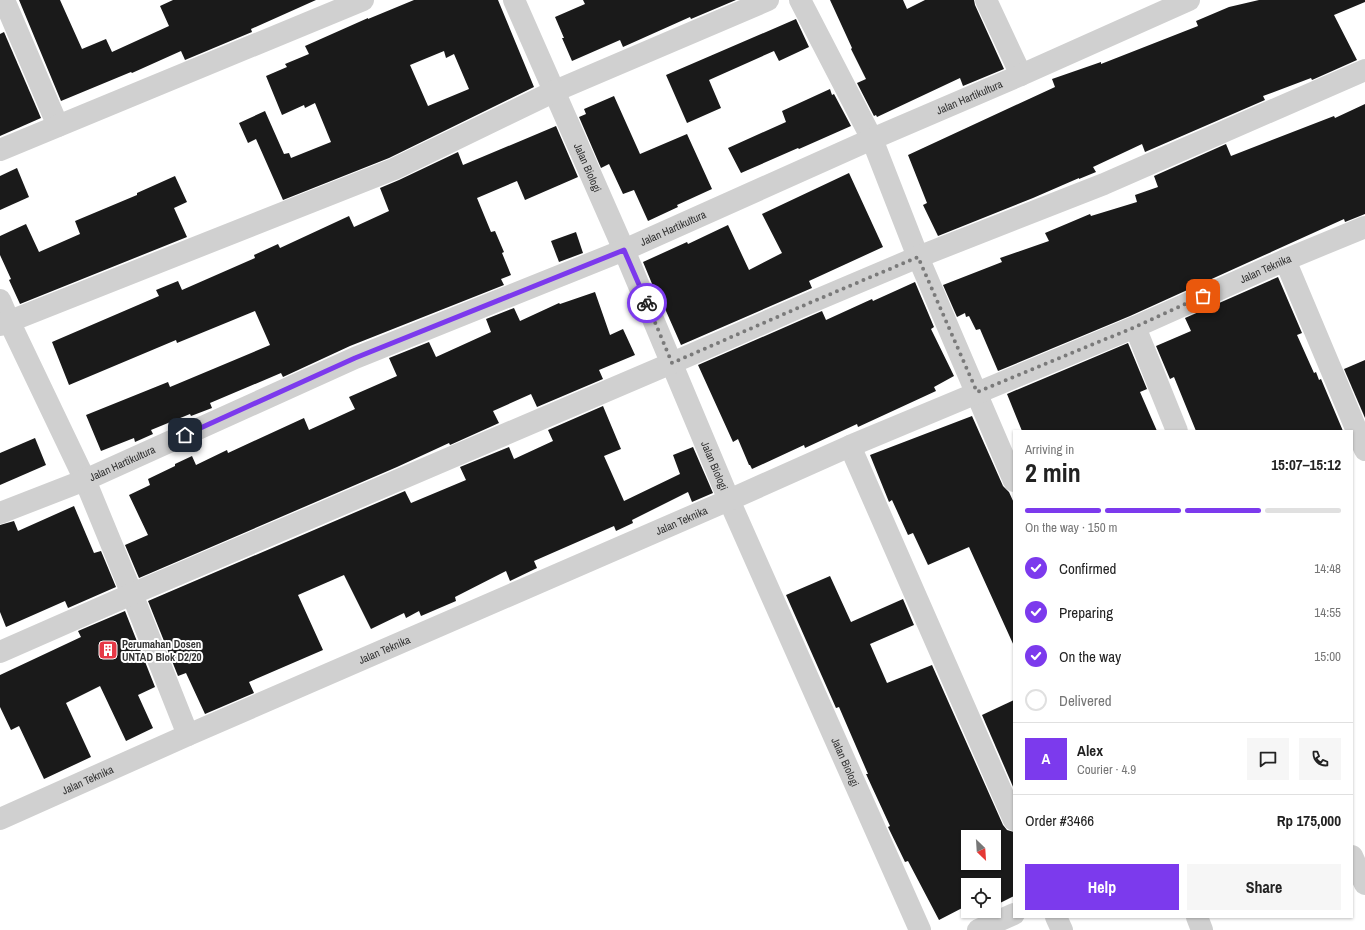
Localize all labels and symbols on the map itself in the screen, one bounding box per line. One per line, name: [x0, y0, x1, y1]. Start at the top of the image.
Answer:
street label: Jalan Hartikultura: [934, 77, 1005, 118]
street label: Jalan Biologi: [571, 141, 605, 194]
street label: Jalan Hartikultura: [638, 207, 708, 249]
street label: Jalan Teknika: [1237, 251, 1293, 286]
pin: [1186, 279, 1220, 313]
courier: [627, 283, 667, 323]
pin: [168, 418, 202, 452]
street label: Jalan Biologi: [698, 439, 731, 492]
street label: Jalan Hartikultura: [87, 442, 157, 484]
street label: Jalan Teknika: [653, 503, 710, 538]
street label: Jalan Teknika: [356, 632, 412, 667]
place label: Perumahan Dosen UNTAD Blok D2/20: [122, 637, 202, 664]
building icon: Perumahan Dosen UNTAD Blok D2/20: [97, 639, 119, 661]
street label: Jalan Biologi: [828, 735, 862, 789]
street label: Jalan Teknika: [60, 762, 116, 797]
north arrow: [961, 830, 1001, 870]

